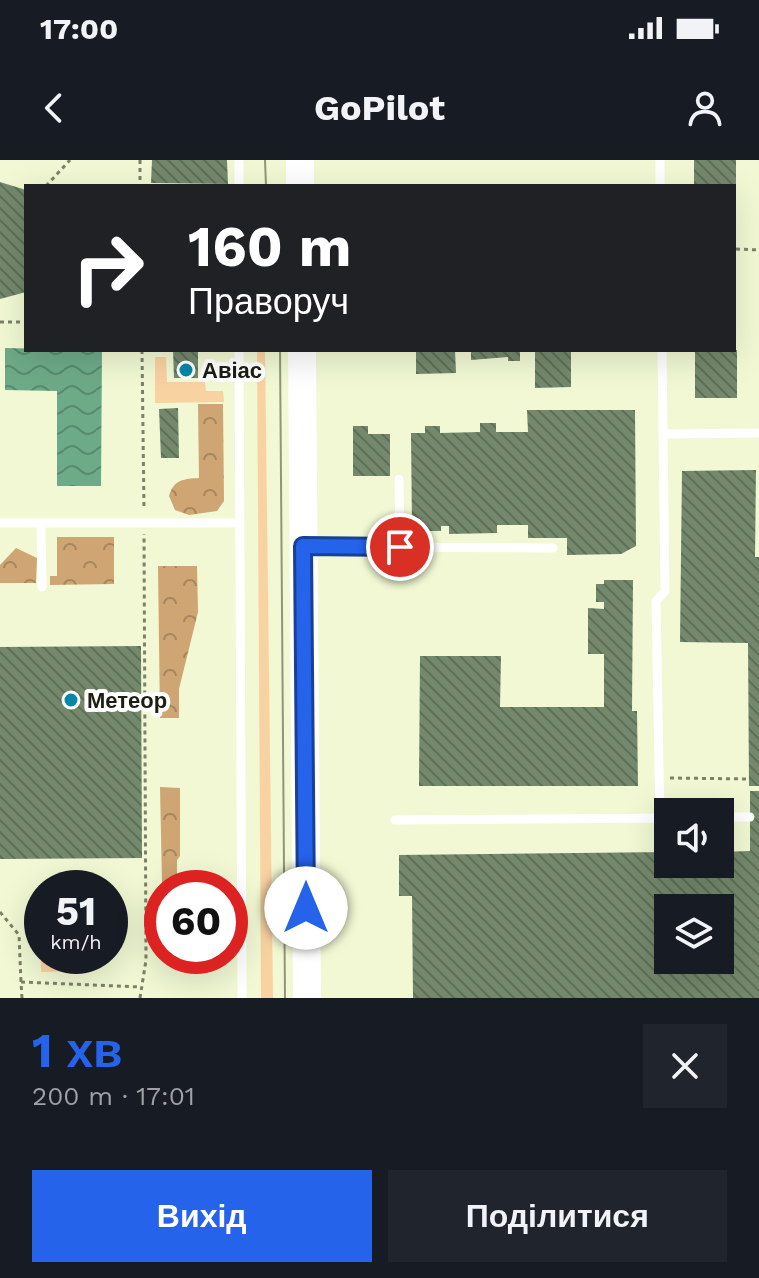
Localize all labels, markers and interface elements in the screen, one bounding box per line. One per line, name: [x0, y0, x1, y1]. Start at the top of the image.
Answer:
text: 17:00: [40, 11, 118, 46]
icon: back: [32, 86, 76, 130]
icon: person: [683, 86, 727, 130]
text: GoPilot: [314, 87, 445, 129]
text: 160 m: [188, 214, 351, 280]
icon: right: [56, 216, 160, 320]
text: Праворуч: [188, 281, 349, 323]
place label: Авіас: [202, 358, 262, 383]
marker: Авіас: [177, 361, 195, 379]
pin: [366, 513, 434, 581]
icon: arrive: [378, 525, 422, 569]
place label: Метеор: [87, 688, 167, 713]
marker: Метеор: [62, 691, 80, 709]
map controls: [654, 798, 734, 974]
button: sound: [654, 798, 734, 878]
position arrow: [264, 866, 348, 950]
speed limit sign: 60: [144, 870, 248, 974]
text: 51: [56, 888, 96, 935]
button: layers: [654, 894, 734, 974]
text: km/h: [50, 930, 102, 954]
text: 1 хв: [32, 1022, 123, 1079]
button: close: [643, 1024, 727, 1108]
text: 200 m · 17:01: [32, 1081, 195, 1111]
button: Вихід: [32, 1170, 372, 1262]
button: Поділитися: [388, 1170, 727, 1262]

